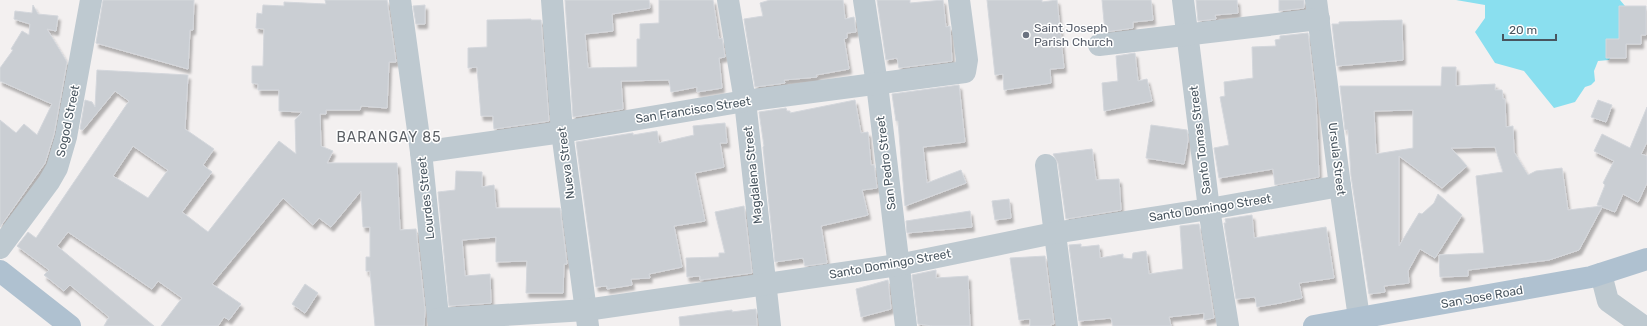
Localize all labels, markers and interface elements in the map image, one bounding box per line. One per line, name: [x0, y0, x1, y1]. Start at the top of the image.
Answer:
scale bar: [1503, 16, 1556, 42]
place label: Saint Joseph Parish Church: [1034, 21, 1113, 49]
text: 20 m: [1509, 23, 1537, 37]
marker: Saint Joseph Parish Church: [1021, 30, 1031, 40]
street label: Sogod Street: [54, 83, 83, 158]
street label: Santo Tomas Street: [1186, 85, 1214, 195]
street label: San Francisco Street: [634, 94, 752, 126]
street label: San Pedro Street: [873, 115, 899, 211]
street label: Ursula Street: [1326, 122, 1348, 197]
street label: Magdalena Street: [741, 125, 765, 225]
street label: Nueva Street: [555, 126, 577, 200]
district label: BARANGAY 85: [337, 129, 441, 146]
street label: Lourdes Street: [415, 156, 437, 240]
street label: Santo Domingo Street: [1148, 191, 1272, 225]
street label: Santo Domingo Street: [828, 246, 952, 282]
street label: San Jose Road: [1440, 283, 1524, 311]

